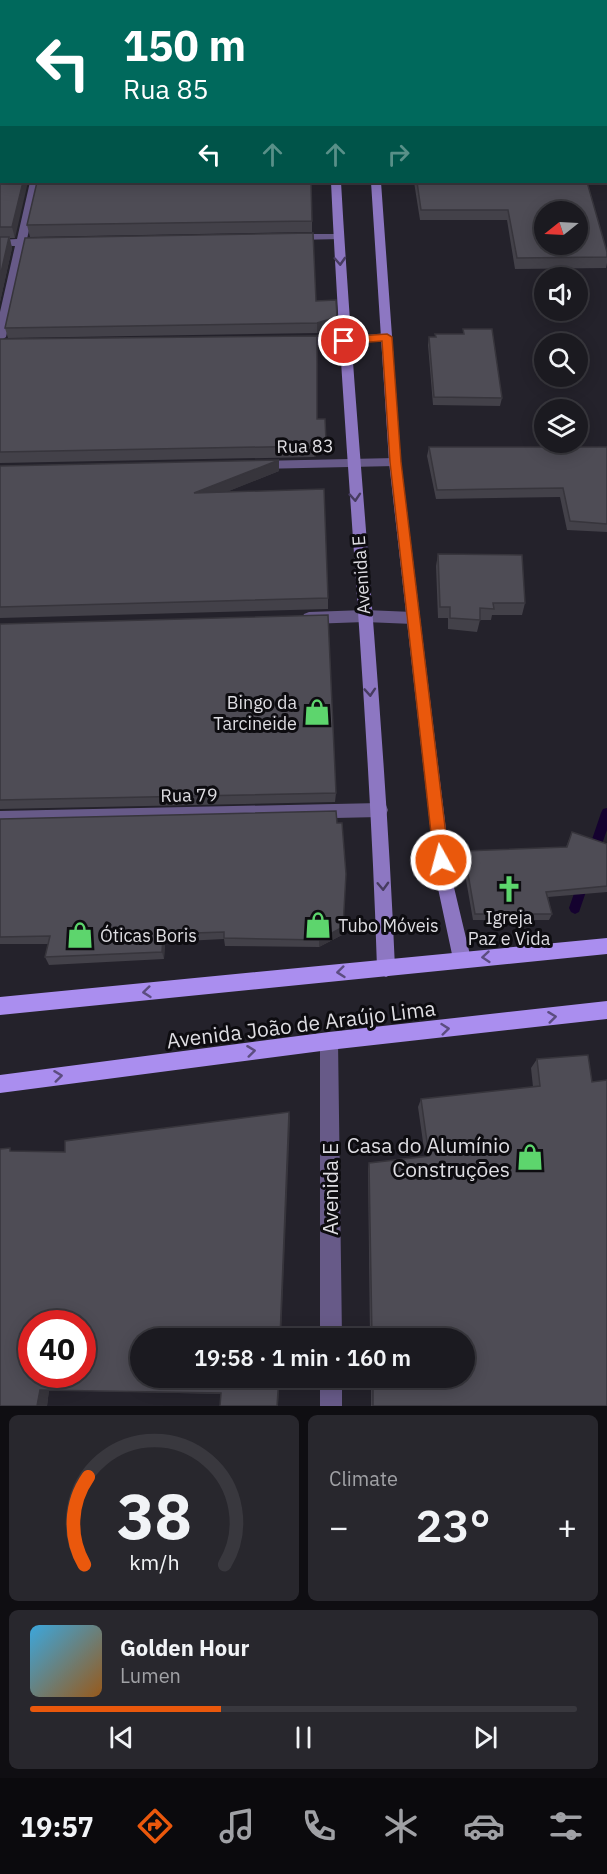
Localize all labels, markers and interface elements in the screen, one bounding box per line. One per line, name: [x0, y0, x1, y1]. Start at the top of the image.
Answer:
text: 150 m: [123, 18, 246, 73]
icon: left: [24, 24, 102, 102]
text: Rua 85: [123, 71, 209, 106]
icon: left: [193, 138, 226, 171]
icon: ahead: [256, 138, 289, 171]
icon: ahead: [319, 138, 352, 171]
icon: right: [382, 138, 415, 171]
north arrow: [534, 201, 588, 255]
map controls: [534, 201, 588, 453]
one-way arrow: [333, 256, 346, 265]
button: sound: [534, 267, 588, 321]
pin: [318, 315, 369, 366]
icon: arrive: [327, 324, 360, 357]
button: search: [534, 333, 588, 387]
button: layers: [534, 399, 588, 453]
street label: Rua 83: [276, 434, 334, 458]
one-way arrow: [349, 493, 362, 502]
street label: Avenida E: [347, 535, 375, 615]
one-way arrow: [364, 687, 377, 696]
place label: Bingo da Tarcineide: [213, 691, 297, 735]
shop icon: Bingo da Tarcineide: [302, 697, 332, 727]
street label: Rua 79: [160, 783, 218, 807]
position arrow: [409, 828, 473, 892]
church icon: Igreja Paz e Vida: [494, 874, 524, 904]
one-way arrow: [376, 882, 389, 891]
place label: Igreja Paz e Vida: [468, 906, 551, 950]
shop icon: Tubo Móveis: [303, 910, 333, 940]
place label: Tubo Móveis: [338, 914, 439, 937]
shop icon: Óticas Boris: [65, 920, 95, 950]
place label: Óticas Boris: [100, 924, 197, 947]
one-way arrow: [481, 950, 491, 963]
one-way arrow: [337, 965, 346, 978]
one-way arrow: [143, 985, 152, 998]
street label: Avenida João de Araújo Lima: [165, 994, 437, 1054]
one-way arrow: [547, 1011, 556, 1024]
one-way arrow: [441, 1023, 450, 1036]
one-way arrow: [247, 1045, 256, 1058]
one-way arrow: [53, 1070, 63, 1083]
place label: Casa do Alumínio Construções: [347, 1131, 510, 1183]
shop icon: Casa do Alumínio Construções: [515, 1142, 545, 1172]
street label: Avenida E: [316, 1143, 344, 1235]
speed limit sign: 40: [18, 1310, 96, 1388]
text: 19:58 · 1 min · 160 m: [194, 1343, 411, 1372]
text: Climate: [329, 1465, 398, 1492]
text: 38: [117, 1475, 191, 1556]
text: 23°: [415, 1496, 491, 1554]
text: −: [329, 1505, 349, 1548]
text: +: [557, 1505, 577, 1548]
text: km/h: [129, 1548, 179, 1576]
text: Golden Hour: [120, 1633, 249, 1662]
text: Lumen: [120, 1662, 181, 1689]
icon: previous: [105, 1721, 138, 1754]
icon: pause: [287, 1721, 320, 1754]
icon: next: [469, 1721, 502, 1754]
icon: directions: [134, 1805, 176, 1847]
icon: music: [216, 1805, 258, 1847]
icon: phone: [298, 1805, 340, 1847]
icon: climate: [380, 1805, 422, 1847]
icon: car: [463, 1805, 505, 1847]
icon: filters: [545, 1805, 587, 1847]
text: 19:57: [20, 1809, 94, 1844]

